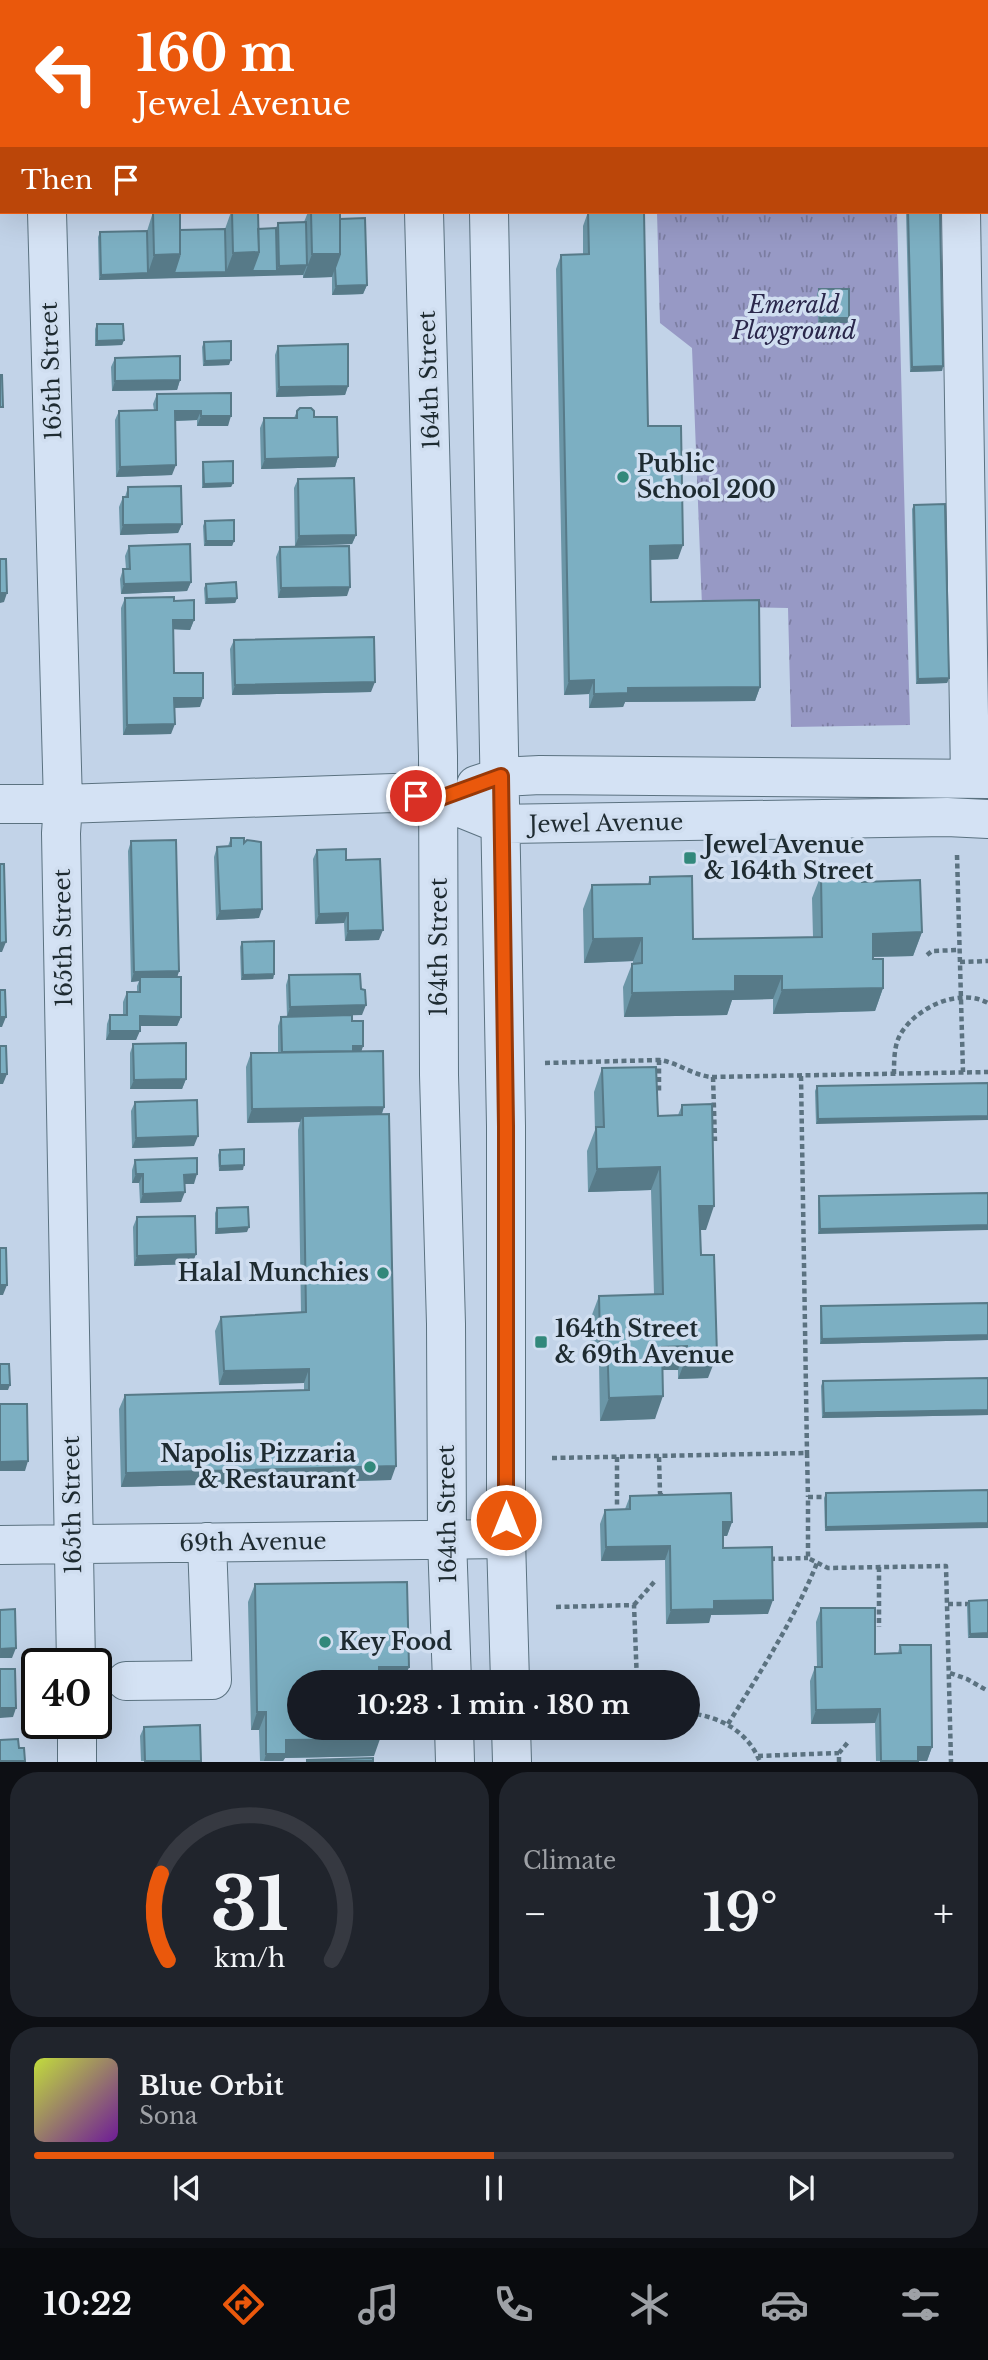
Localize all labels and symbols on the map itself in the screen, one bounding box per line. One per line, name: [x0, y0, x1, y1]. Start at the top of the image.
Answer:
park label: Emerald Playground: [731, 291, 856, 345]
street label: 165th Street: [35, 301, 67, 441]
street label: 164th Street: [413, 310, 445, 450]
place label: Public School 200: [637, 450, 776, 504]
marker: Public School 200: [615, 469, 631, 485]
pin: [386, 766, 446, 826]
street label: Jewel Avenue: [526, 808, 683, 838]
place label: Jewel Avenue & 164th Street: [700, 831, 874, 885]
marker: Jewel Avenue & 164th Street: [682, 850, 698, 866]
street label: 165th Street: [48, 868, 78, 1007]
street label: 164th Street: [425, 877, 453, 1016]
place label: Halal Munchies: [178, 1259, 369, 1287]
marker: Halal Munchies: [375, 1265, 391, 1281]
place label: 164th Street & 69th Avenue: [555, 1315, 734, 1369]
marker: 164th Street & 69th Avenue: [533, 1334, 549, 1350]
street label: 165th Street: [57, 1435, 87, 1574]
place label: Napolis Pizzaria & Restaurant: [160, 1440, 356, 1494]
street label: 164th Street: [432, 1444, 462, 1584]
marker: Napolis Pizzaria & Restaurant: [362, 1459, 378, 1475]
position arrow: [469, 1483, 543, 1557]
street label: 69th Avenue: [179, 1527, 327, 1557]
place label: Key Food: [339, 1628, 452, 1656]
marker: Key Food: [317, 1634, 333, 1650]
speed limit sign: 40: [21, 1648, 112, 1739]

